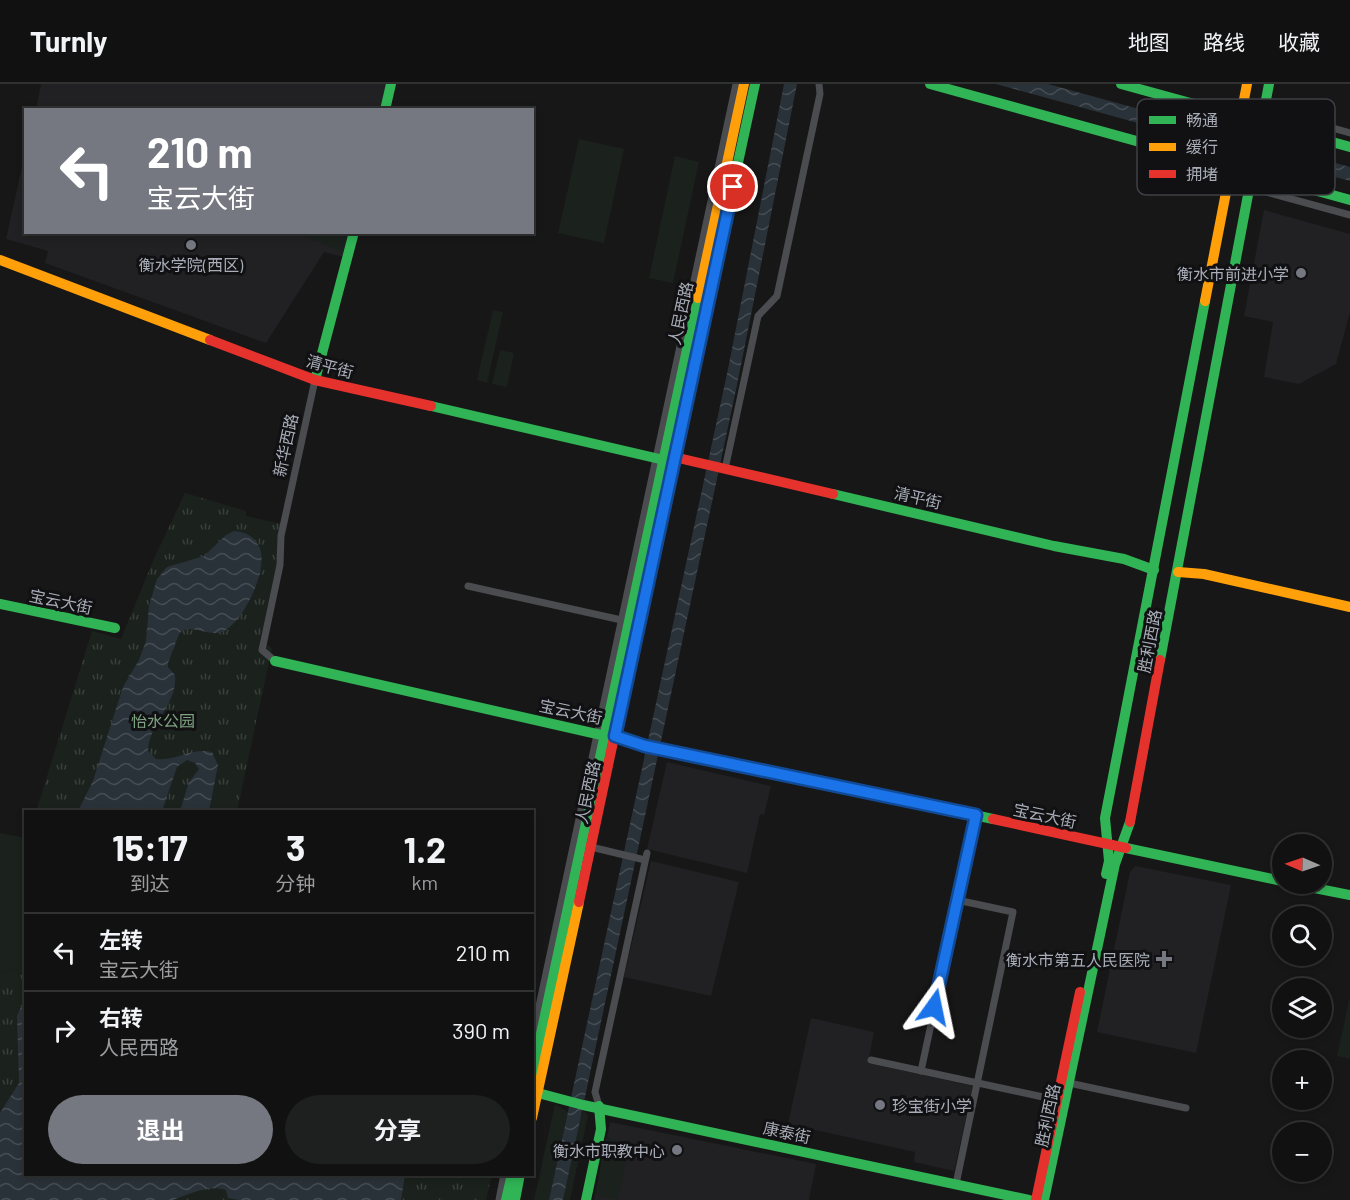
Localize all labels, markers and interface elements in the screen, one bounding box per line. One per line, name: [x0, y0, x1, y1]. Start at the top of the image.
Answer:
text: Turnly: [30, 24, 107, 58]
text: 地图: [1128, 29, 1170, 54]
text: 路线: [1203, 29, 1245, 54]
text: 收藏: [1278, 29, 1320, 54]
legend: [1137, 99, 1335, 195]
text: 畅通: [1186, 110, 1218, 129]
text: 210 m: [147, 126, 253, 176]
icon: left: [48, 132, 126, 210]
text: 缓行: [1186, 137, 1218, 156]
pin: [707, 161, 758, 212]
text: 拥堵: [1186, 164, 1218, 183]
icon: arrive: [716, 170, 749, 203]
text: 宝云大街: [147, 181, 255, 213]
marker: 衡水学院(西区): [184, 238, 198, 252]
place label: 衡水学院(西区): [139, 255, 244, 274]
place label: 衡水市前进小学: [1177, 264, 1289, 283]
marker: 衡水市前进小学: [1294, 266, 1308, 280]
street label: 人民西路: [664, 280, 696, 346]
street label: 清平街: [304, 351, 356, 381]
street label: 新华西路: [269, 412, 301, 478]
street label: 清平街: [892, 482, 944, 512]
street label: 宝云大街: [28, 585, 94, 617]
street label: 胜利西路: [1134, 608, 1164, 674]
street label: 宝云大街: [538, 695, 604, 727]
park label: 怡水公园: [131, 711, 195, 730]
street label: 人民西路: [571, 759, 603, 825]
street label: 宝云大街: [1012, 799, 1078, 831]
text: 15:17: [112, 825, 188, 868]
text: 3: [286, 825, 305, 868]
text: 1.2: [403, 827, 446, 870]
north arrow: [1272, 834, 1332, 894]
map controls: [1272, 834, 1332, 1182]
text: km: [412, 870, 438, 894]
text: 到达: [130, 871, 170, 895]
text: 分钟: [276, 871, 316, 895]
button: search: [1272, 906, 1332, 966]
text: 左转: [99, 926, 143, 952]
icon: left: [48, 936, 81, 969]
text: 210 m: [456, 939, 510, 965]
place label: 衡水市第五人民医院: [1006, 950, 1150, 969]
marker: 衡水市第五人民医院: [1155, 950, 1173, 968]
text: 宝云大街: [99, 957, 179, 981]
position arrow: [902, 975, 966, 1039]
button: layers: [1272, 978, 1332, 1038]
text: 右转: [99, 1004, 143, 1030]
icon: right: [48, 1014, 81, 1047]
text: 390 m: [452, 1017, 510, 1043]
text: 人民西路: [99, 1035, 179, 1059]
button: +: [1272, 1050, 1332, 1110]
street label: 胜利西路: [1031, 1082, 1063, 1148]
button: 退出: [48, 1095, 273, 1164]
button: 分享: [285, 1095, 510, 1164]
place label: 珍宝街小学: [892, 1096, 972, 1115]
marker: 珍宝街小学: [873, 1098, 887, 1112]
street label: 康泰街: [762, 1118, 812, 1146]
button: −: [1272, 1122, 1332, 1182]
place label: 衡水市职教中心: [553, 1141, 665, 1160]
marker: 衡水市职教中心: [670, 1143, 684, 1157]

